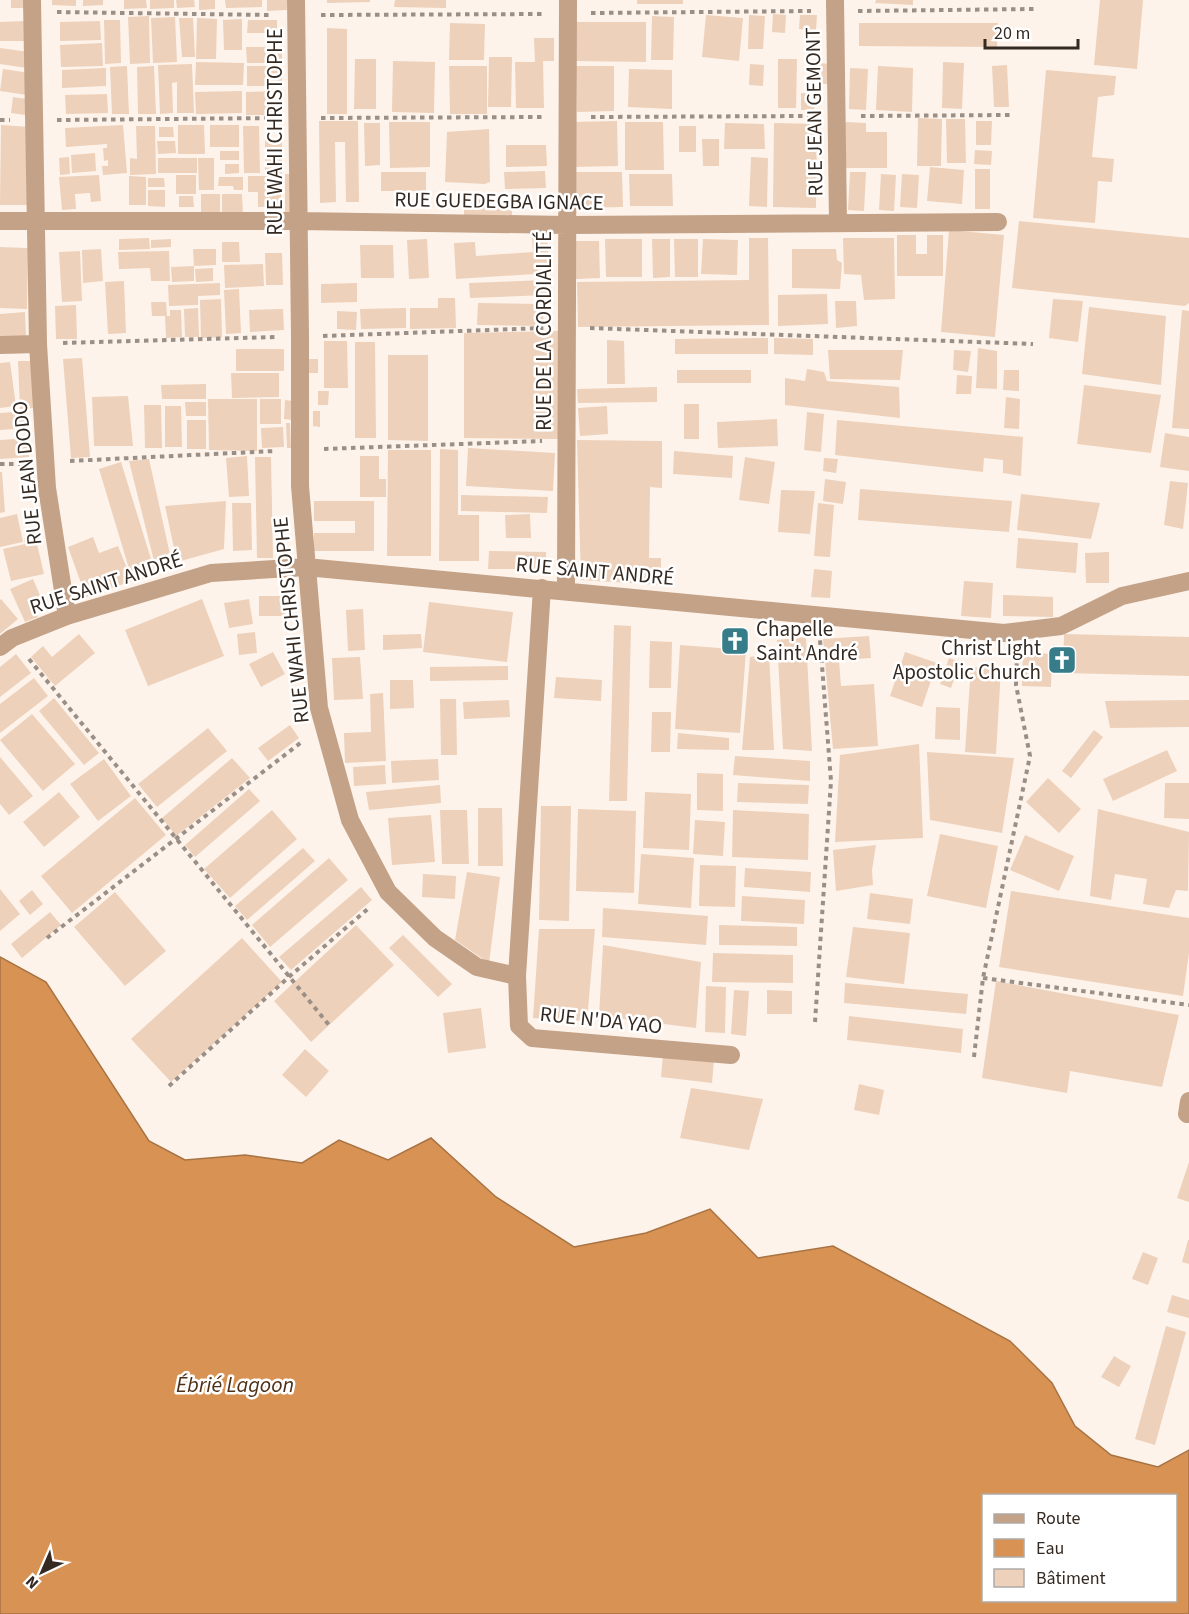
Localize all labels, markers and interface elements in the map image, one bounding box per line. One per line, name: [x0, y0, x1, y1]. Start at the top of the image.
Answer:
scale bar: [985, 12, 1078, 50]
text: 20 m: [994, 21, 1030, 46]
street label: RUE JEAN GEMONT: [798, 27, 830, 197]
street label: RUE WAHI CHRISTOPHE: [260, 28, 290, 236]
street label: RUE GUEDEGBA IGNACE: [394, 184, 604, 218]
street label: RUE DE LA CORDIALITÉ: [529, 231, 559, 431]
street label: RUE JEAN DODO: [5, 399, 49, 547]
street label: RUE WAHI CHRISTOPHE: [265, 515, 317, 725]
street label: RUE SAINT ANDRÉ: [26, 544, 186, 622]
street label: RUE SAINT ANDRÉ: [515, 549, 675, 593]
place label: Chapelle Saint André: [756, 614, 858, 668]
church icon: Chapelle Saint André: [719, 625, 751, 657]
place label: Christ Light Apostolic Church: [893, 633, 1041, 687]
church icon: Christ Light Apostolic Church: [1046, 644, 1078, 676]
street label: RUE N'DA YAO: [538, 999, 664, 1041]
water label: Ébrié Lagoon: [176, 1369, 294, 1401]
legend: [982, 1494, 1177, 1602]
text: Route: [1036, 1506, 1080, 1531]
text: Eau: [1036, 1536, 1064, 1561]
north arrow: [12, 1542, 72, 1602]
text: Bâtiment: [1036, 1566, 1106, 1591]
text: N: [21, 1570, 44, 1594]

